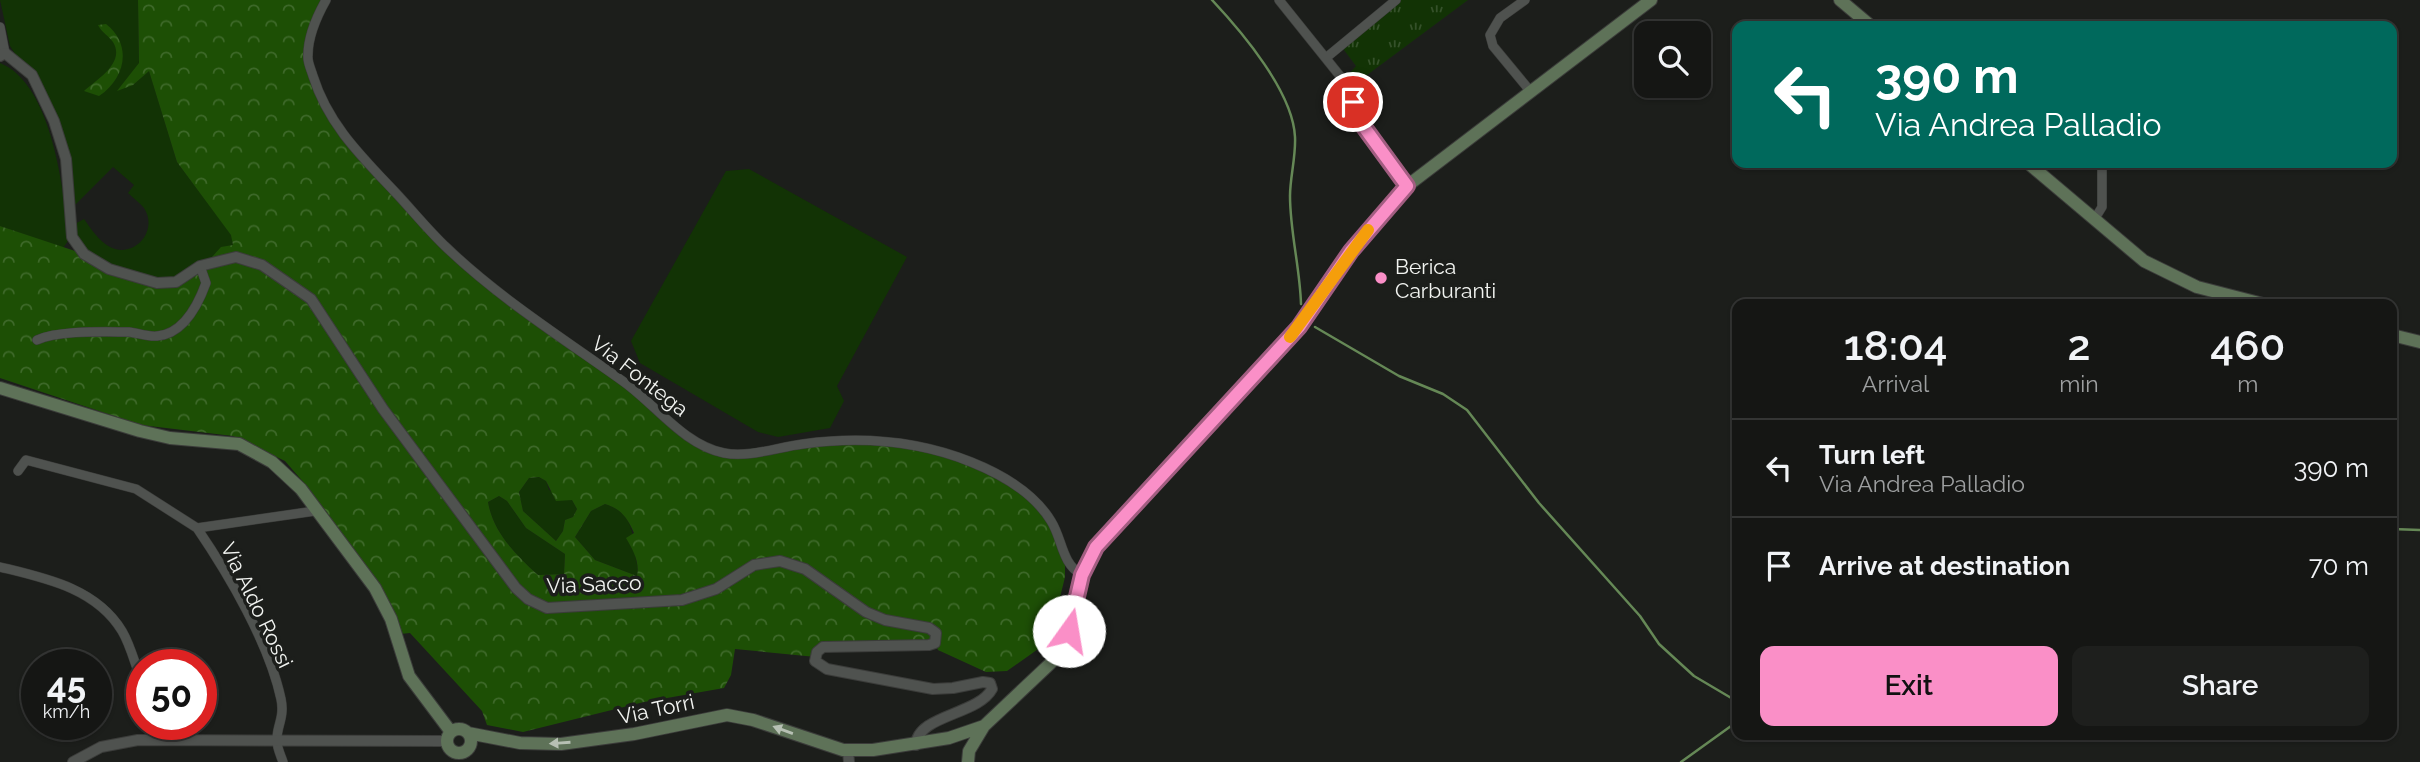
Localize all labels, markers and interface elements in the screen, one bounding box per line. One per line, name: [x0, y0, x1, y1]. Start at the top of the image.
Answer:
map controls: [1634, 21, 1711, 98]
button: search: [1634, 21, 1711, 98]
text: 390 m: [1875, 47, 2019, 104]
icon: left: [1760, 49, 1851, 140]
pin: [1323, 72, 1383, 132]
icon: arrive: [1334, 83, 1372, 121]
text: Via Andrea Palladio: [1875, 106, 2162, 143]
place label: Berica Carburanti: [1395, 254, 1496, 303]
marker: Berica Carburanti: [1373, 270, 1389, 286]
text: 18:04: [1844, 321, 1948, 370]
text: 2: [2067, 321, 2090, 370]
text: 460: [2210, 321, 2285, 370]
street label: Via Fontega: [587, 331, 693, 421]
text: Arrival: [1862, 370, 1929, 397]
text: min: [2059, 370, 2099, 397]
text: m: [2237, 370, 2258, 397]
text: Turn left: [1819, 440, 1925, 470]
icon: left: [1760, 449, 1798, 487]
text: 390 m: [2293, 453, 2369, 483]
text: Via Andrea Palladio: [1819, 470, 2025, 497]
street label: Via Aldo Rossi: [216, 538, 298, 672]
icon: arrive: [1760, 547, 1798, 585]
text: Arrive at destination: [1819, 551, 2070, 581]
text: 70 m: [2309, 551, 2369, 581]
street label: Via Sacco: [546, 570, 642, 598]
position arrow: [1032, 594, 1106, 668]
button: Exit: [1760, 646, 2058, 726]
button: Share: [2072, 646, 2369, 726]
speed limit sign: 50: [126, 649, 217, 740]
text: 45: [47, 665, 86, 706]
street label: Via Torri: [616, 689, 696, 729]
text: km/h: [43, 701, 90, 722]
one-way arrow: [772, 724, 793, 735]
one-way arrow: [549, 738, 571, 749]

